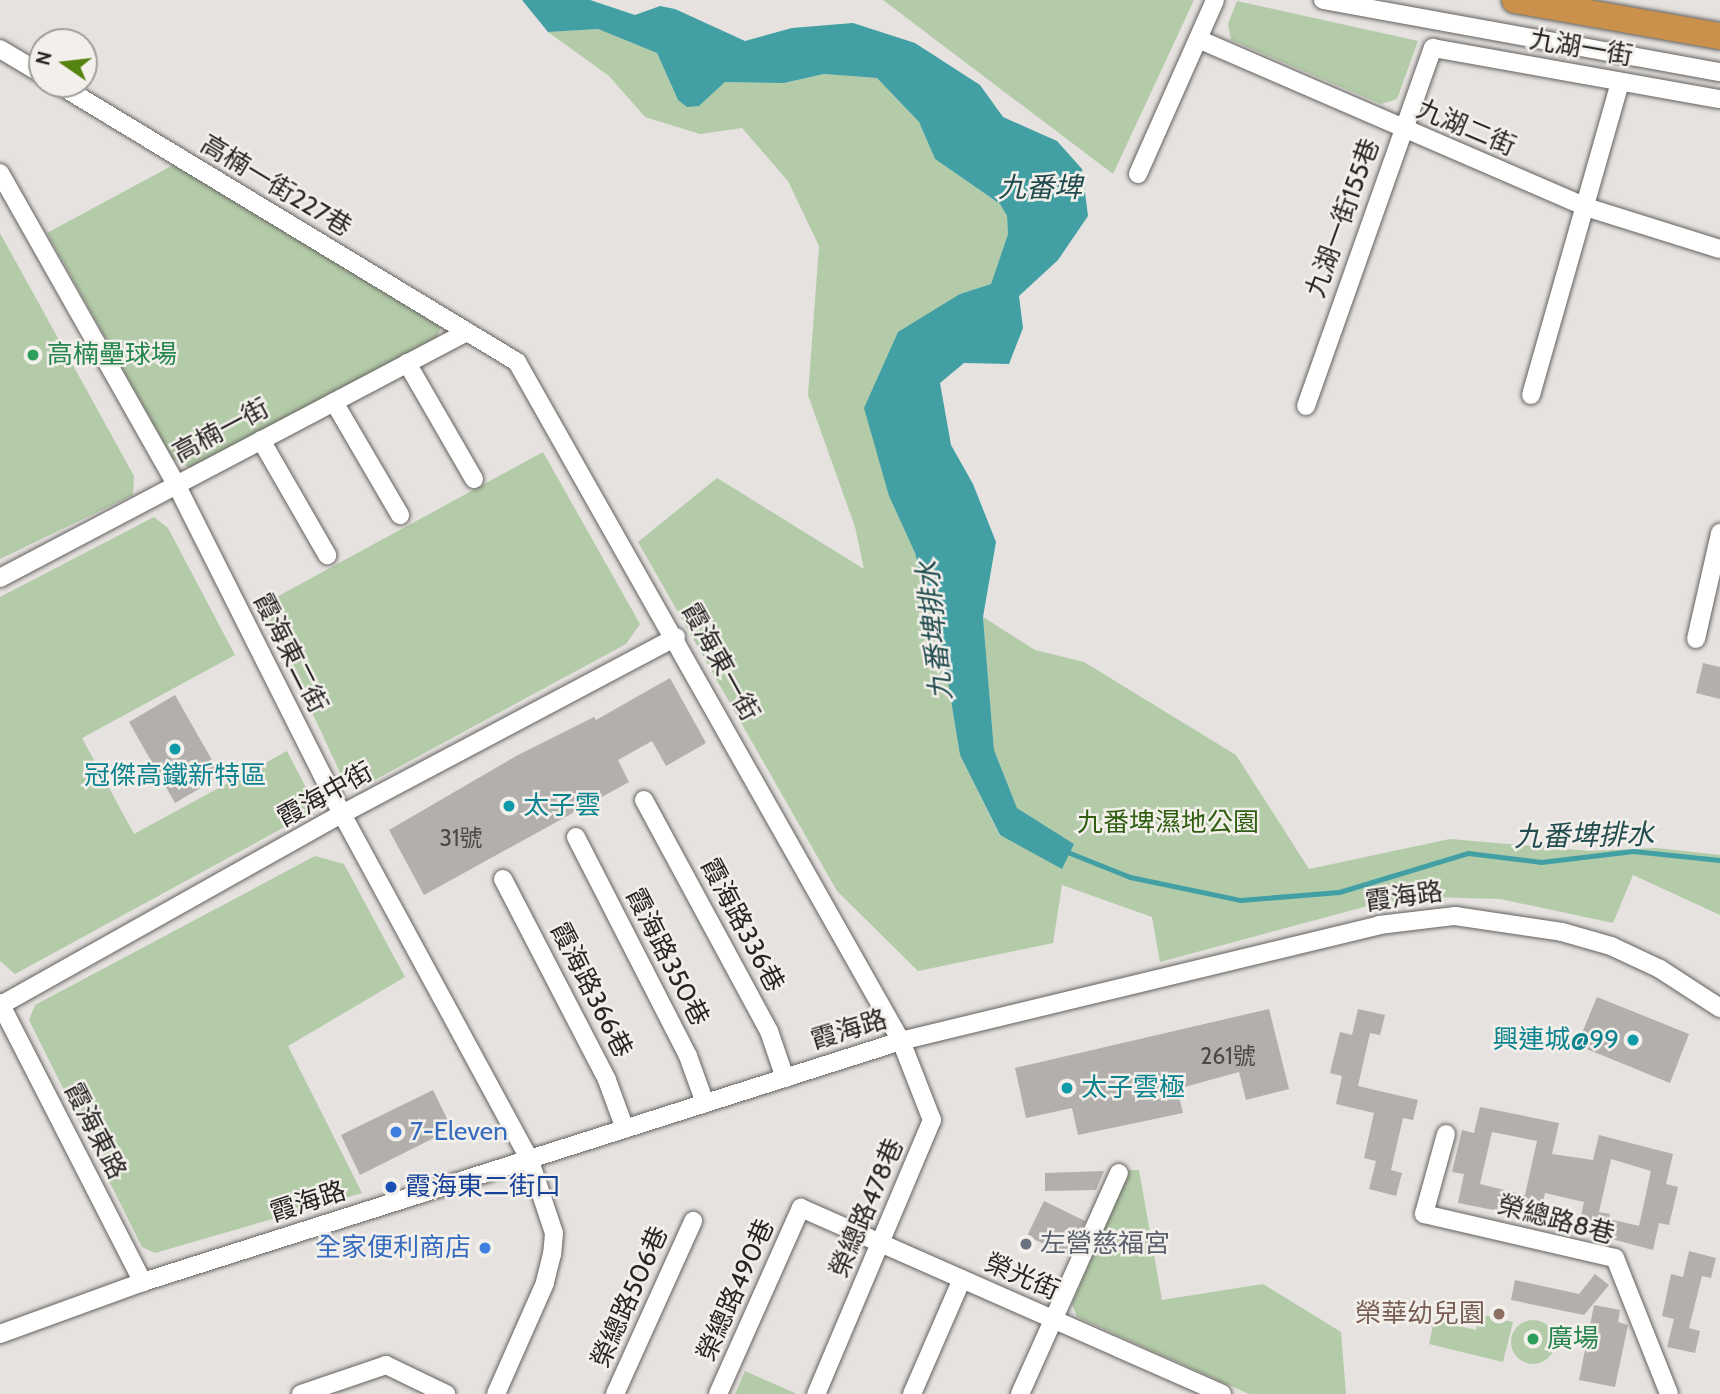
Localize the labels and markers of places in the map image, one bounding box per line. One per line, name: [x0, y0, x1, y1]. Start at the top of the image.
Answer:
place label: 高楠壘球場: [47, 339, 177, 371]
marker: 高楠壘球場: [25, 347, 41, 363]
marker: 冠傑高鐵新特區: [167, 741, 183, 757]
place label: 冠傑高鐵新特區: [84, 760, 266, 792]
place label: 太子雲: [523, 790, 601, 822]
marker: 太子雲: [501, 798, 517, 814]
place label: 興連城@99: [1493, 1024, 1619, 1056]
marker: 興連城@99: [1625, 1032, 1641, 1048]
place label: 太子雲極: [1081, 1072, 1185, 1104]
marker: 太子雲極: [1059, 1080, 1075, 1096]
place label: 7-Eleven: [410, 1116, 508, 1148]
marker: 7-Eleven: [388, 1124, 404, 1140]
place label: 霞海東二街口: [405, 1171, 561, 1203]
marker: 霞海東二街口: [383, 1179, 399, 1195]
place label: 左營慈福宮: [1040, 1228, 1170, 1260]
place label: 全家便利商店: [315, 1232, 471, 1264]
marker: 左營慈福宮: [1018, 1236, 1034, 1252]
marker: 全家便利商店: [477, 1240, 493, 1256]
place label: 榮華幼兒園: [1355, 1298, 1485, 1330]
marker: 榮華幼兒園: [1491, 1306, 1507, 1322]
place label: 廣場: [1547, 1323, 1599, 1355]
marker: 廣場: [1525, 1331, 1541, 1347]

